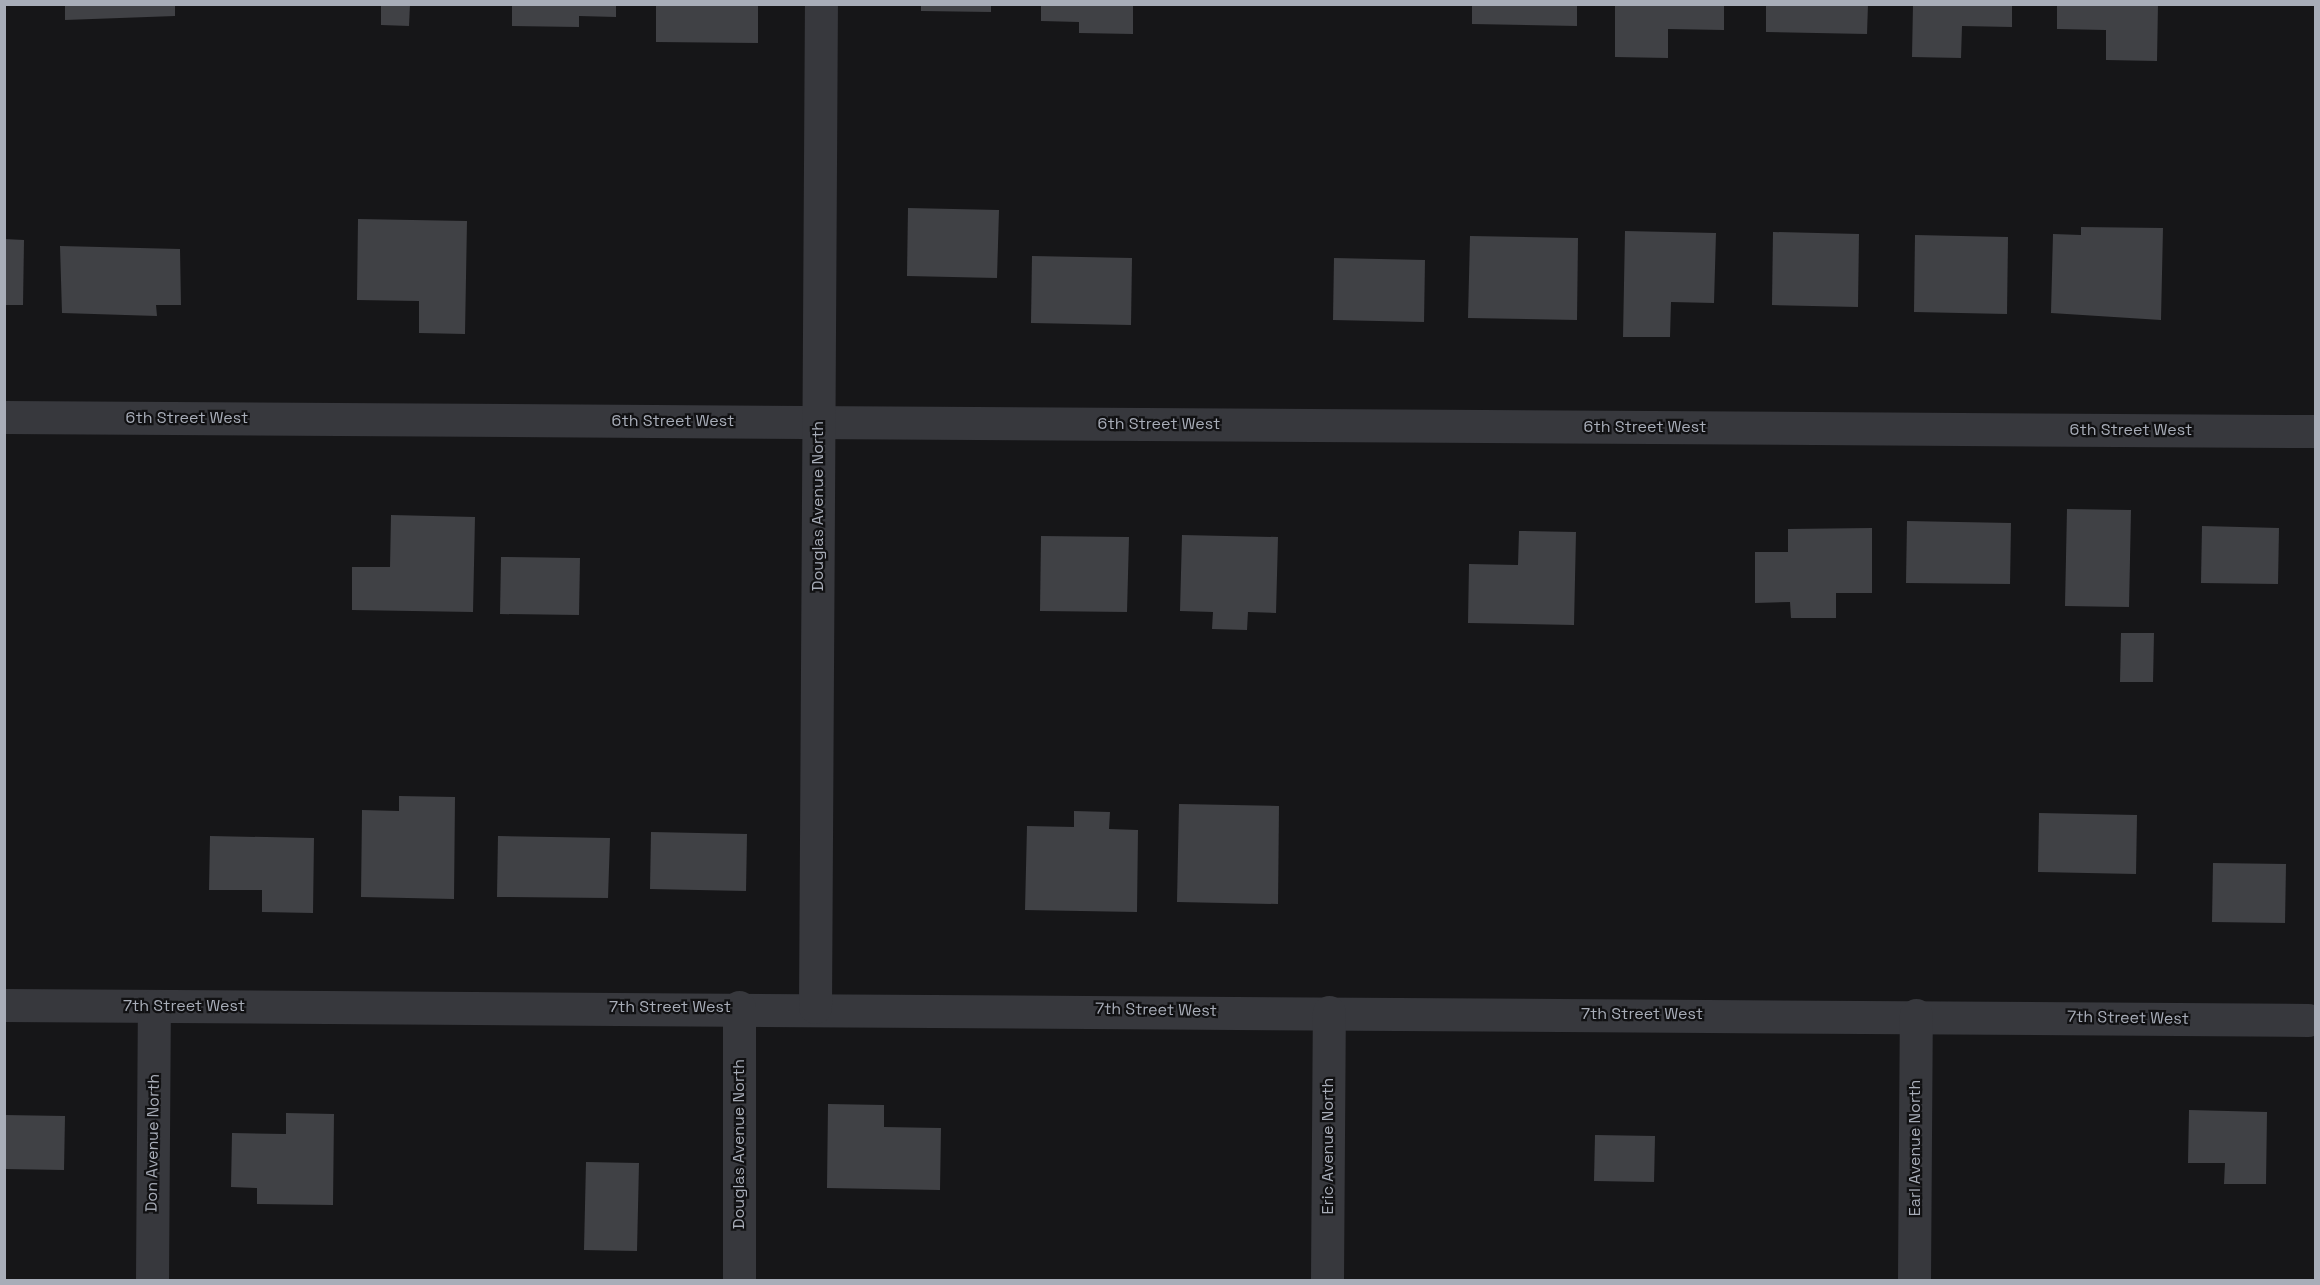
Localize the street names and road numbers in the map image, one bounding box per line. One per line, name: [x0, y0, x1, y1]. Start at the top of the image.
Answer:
street label: 6th Street West: [126, 408, 248, 428]
street label: 6th Street West: [612, 411, 734, 431]
street label: 6th Street West: [1098, 414, 1220, 434]
street label: 6th Street West: [1584, 417, 1706, 437]
street label: 6th Street West: [2070, 420, 2192, 440]
street label: Douglas Avenue North: [808, 421, 828, 591]
street label: 7th Street West: [123, 996, 245, 1016]
street label: 7th Street West: [609, 997, 731, 1017]
street label: 7th Street West: [1095, 999, 1217, 1021]
street label: 7th Street West: [1581, 1004, 1703, 1024]
street label: 7th Street West: [2067, 1007, 2189, 1029]
street label: Douglas Avenue North: [729, 1059, 749, 1229]
street label: Don Avenue North: [142, 1073, 164, 1213]
street label: Eric Avenue North: [1318, 1078, 1338, 1214]
street label: Earl Avenue North: [1905, 1080, 1925, 1216]

